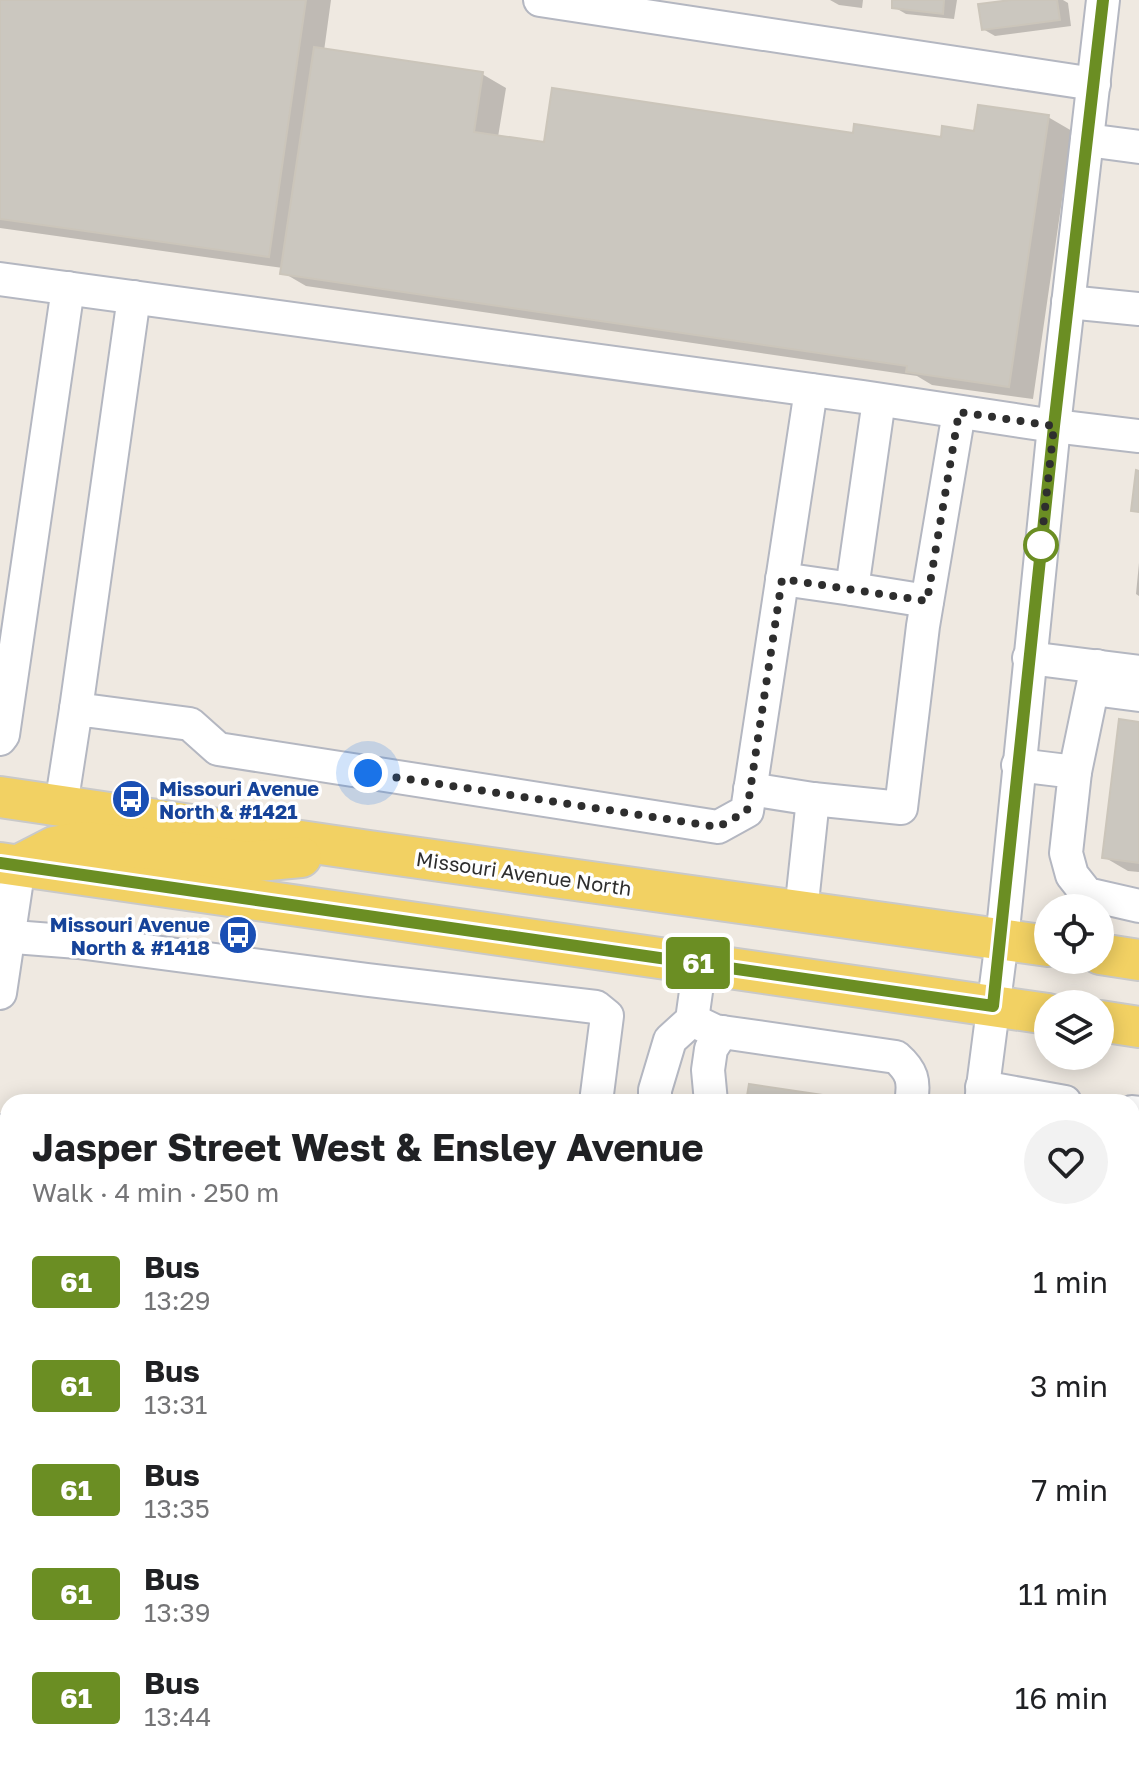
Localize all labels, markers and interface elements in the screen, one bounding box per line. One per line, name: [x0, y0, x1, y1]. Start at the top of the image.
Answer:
unlabelled marker: [1024, 528, 1058, 562]
your location: [348, 753, 388, 793]
place label: Missouri Avenue North & #1421: [159, 776, 319, 823]
bus stop icon: Missouri Avenue North & #1421: [110, 778, 152, 820]
street label: Missouri Avenue North: [415, 846, 633, 900]
map controls: [1034, 894, 1114, 1070]
button: locate: [1034, 894, 1114, 974]
place label: Missouri Avenue North & #1418: [50, 912, 210, 959]
bus stop icon: Missouri Avenue North & #1418: [217, 914, 259, 956]
line badge: 61: [662, 937, 734, 989]
text: 61: [682, 946, 714, 979]
button: layers: [1034, 990, 1114, 1070]
button: heart: [1024, 1120, 1108, 1204]
text: Jasper Street West & Ensley Avenue: [32, 1124, 704, 1169]
text: Walk · 4 min · 250 m: [32, 1177, 279, 1208]
text: Bus: [144, 1249, 200, 1285]
text: 1 min: [1033, 1264, 1108, 1300]
text: 61: [60, 1265, 92, 1298]
text: 13:29: [144, 1285, 210, 1316]
text: Bus: [144, 1353, 200, 1389]
text: 3 min: [1030, 1368, 1108, 1404]
text: 61: [60, 1369, 92, 1402]
text: 13:31: [144, 1389, 207, 1420]
text: Bus: [144, 1457, 200, 1493]
text: 7 min: [1032, 1472, 1108, 1508]
text: 61: [60, 1473, 92, 1506]
text: 13:35: [144, 1493, 210, 1524]
text: Bus: [144, 1561, 200, 1597]
text: 11 min: [1018, 1576, 1108, 1612]
text: 61: [60, 1577, 92, 1610]
text: 13:39: [144, 1597, 211, 1628]
text: Bus: [144, 1665, 200, 1701]
text: 16 min: [1015, 1680, 1108, 1716]
text: 61: [60, 1681, 92, 1714]
text: 13:44: [144, 1701, 211, 1732]

